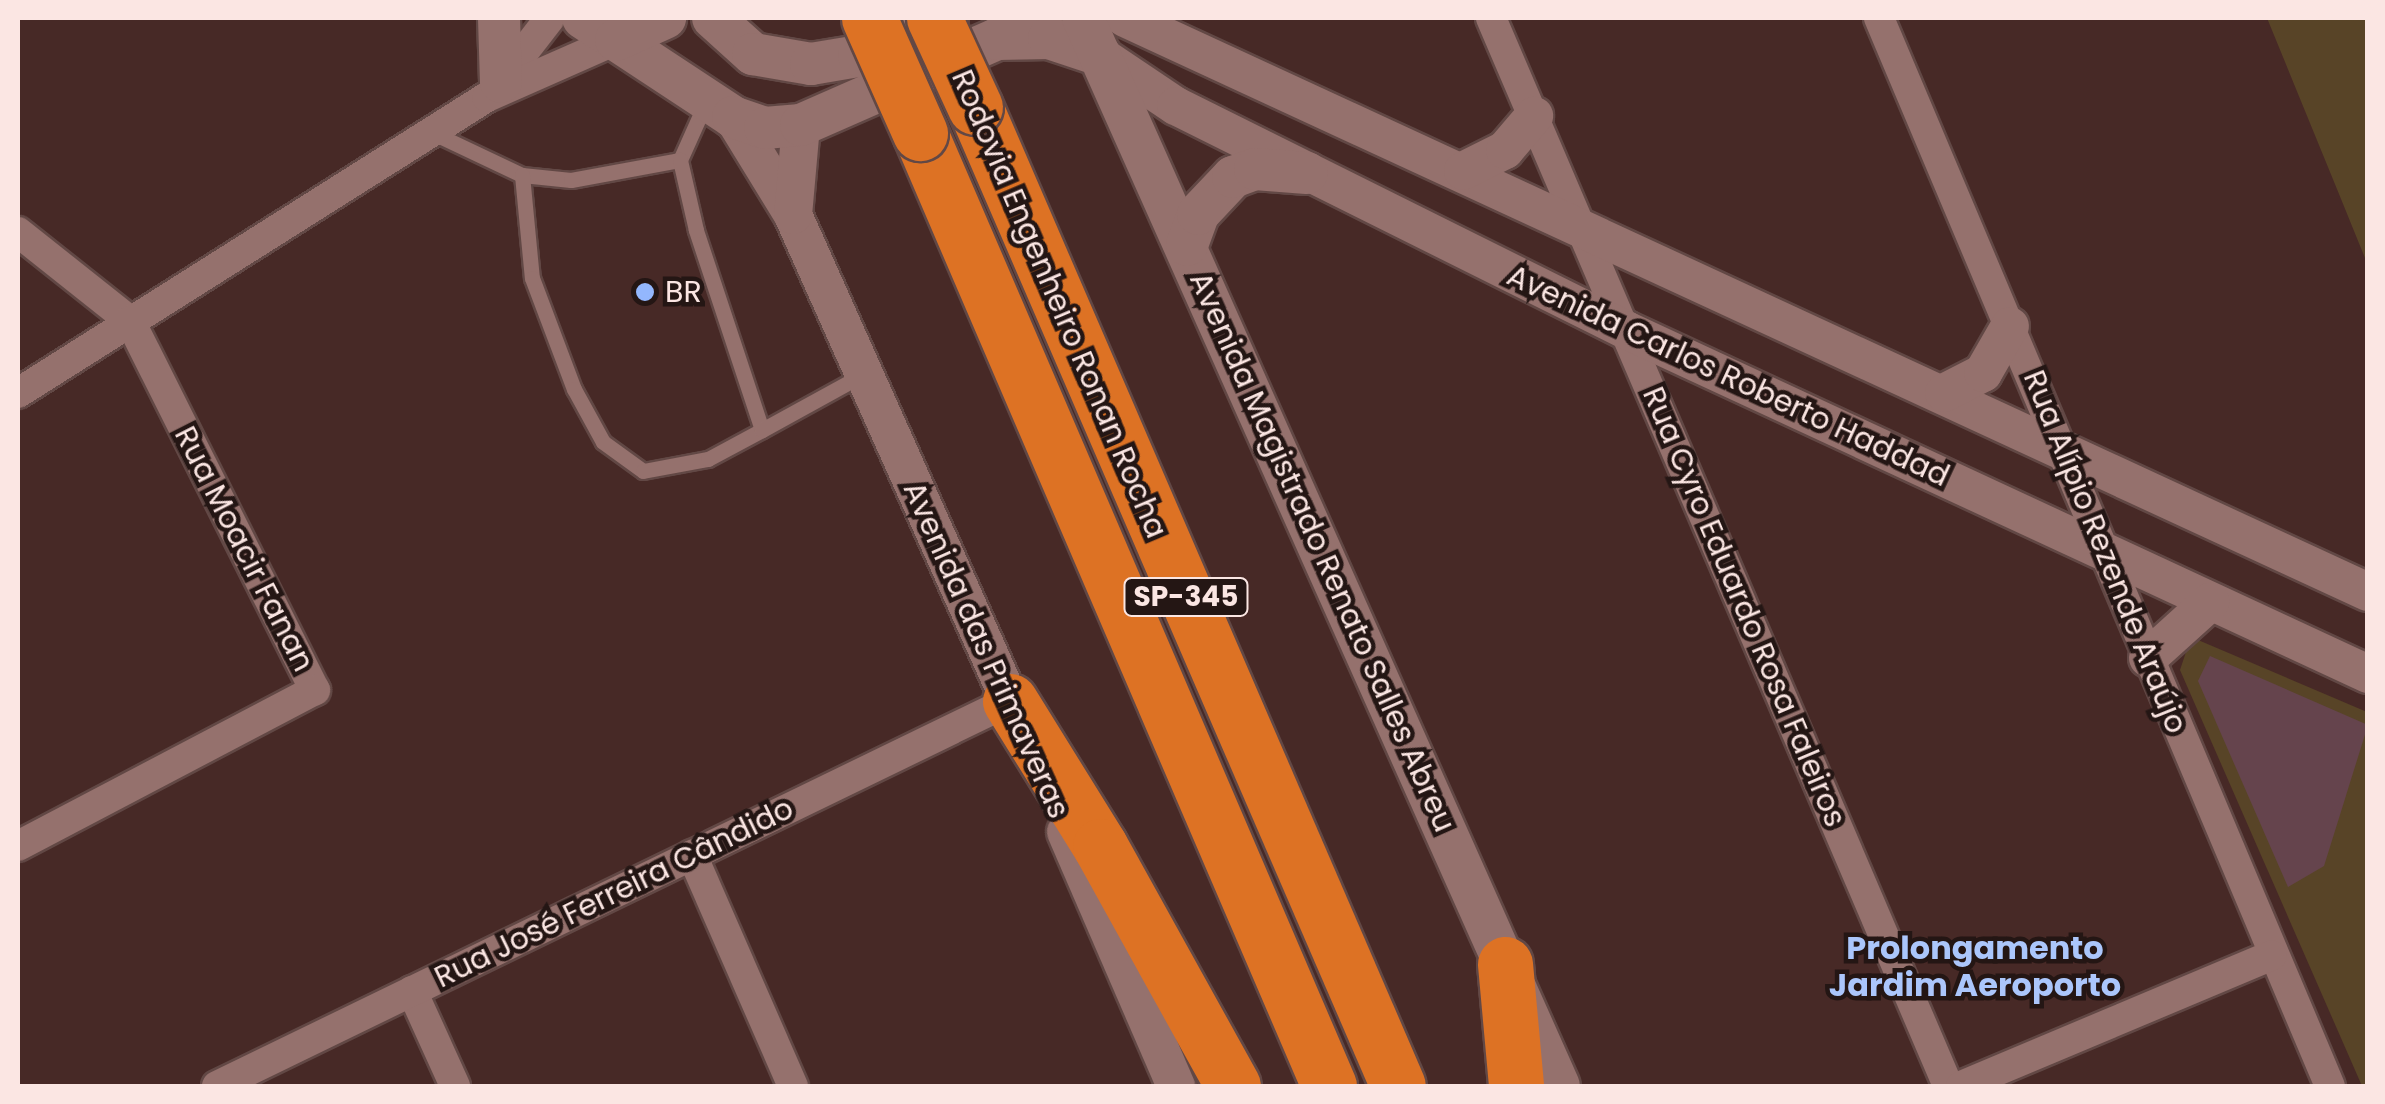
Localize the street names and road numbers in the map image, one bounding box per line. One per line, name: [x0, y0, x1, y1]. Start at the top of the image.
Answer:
street label: Rodovia Engenheiro Ronan Rocha: [944, 65, 1174, 543]
street label: Avenida Carlos Roberto Haddad: [1501, 258, 1955, 494]
street label: Avenida Magistrado Renato Salles Abreu: [1182, 267, 1462, 837]
street label: Rua Alípio Rezende Araújo: [2016, 365, 2194, 739]
street label: Rua Cyro Eduardo Rosa Faleiros: [1635, 382, 1853, 832]
street label: Rua Moacir Fanan: [167, 421, 321, 677]
street label: Avenida das Primaveras: [895, 476, 1077, 824]
road number: SP-345: [1121, 574, 1251, 620]
street label: Rua José Ferreira Cândido: [429, 790, 799, 996]

